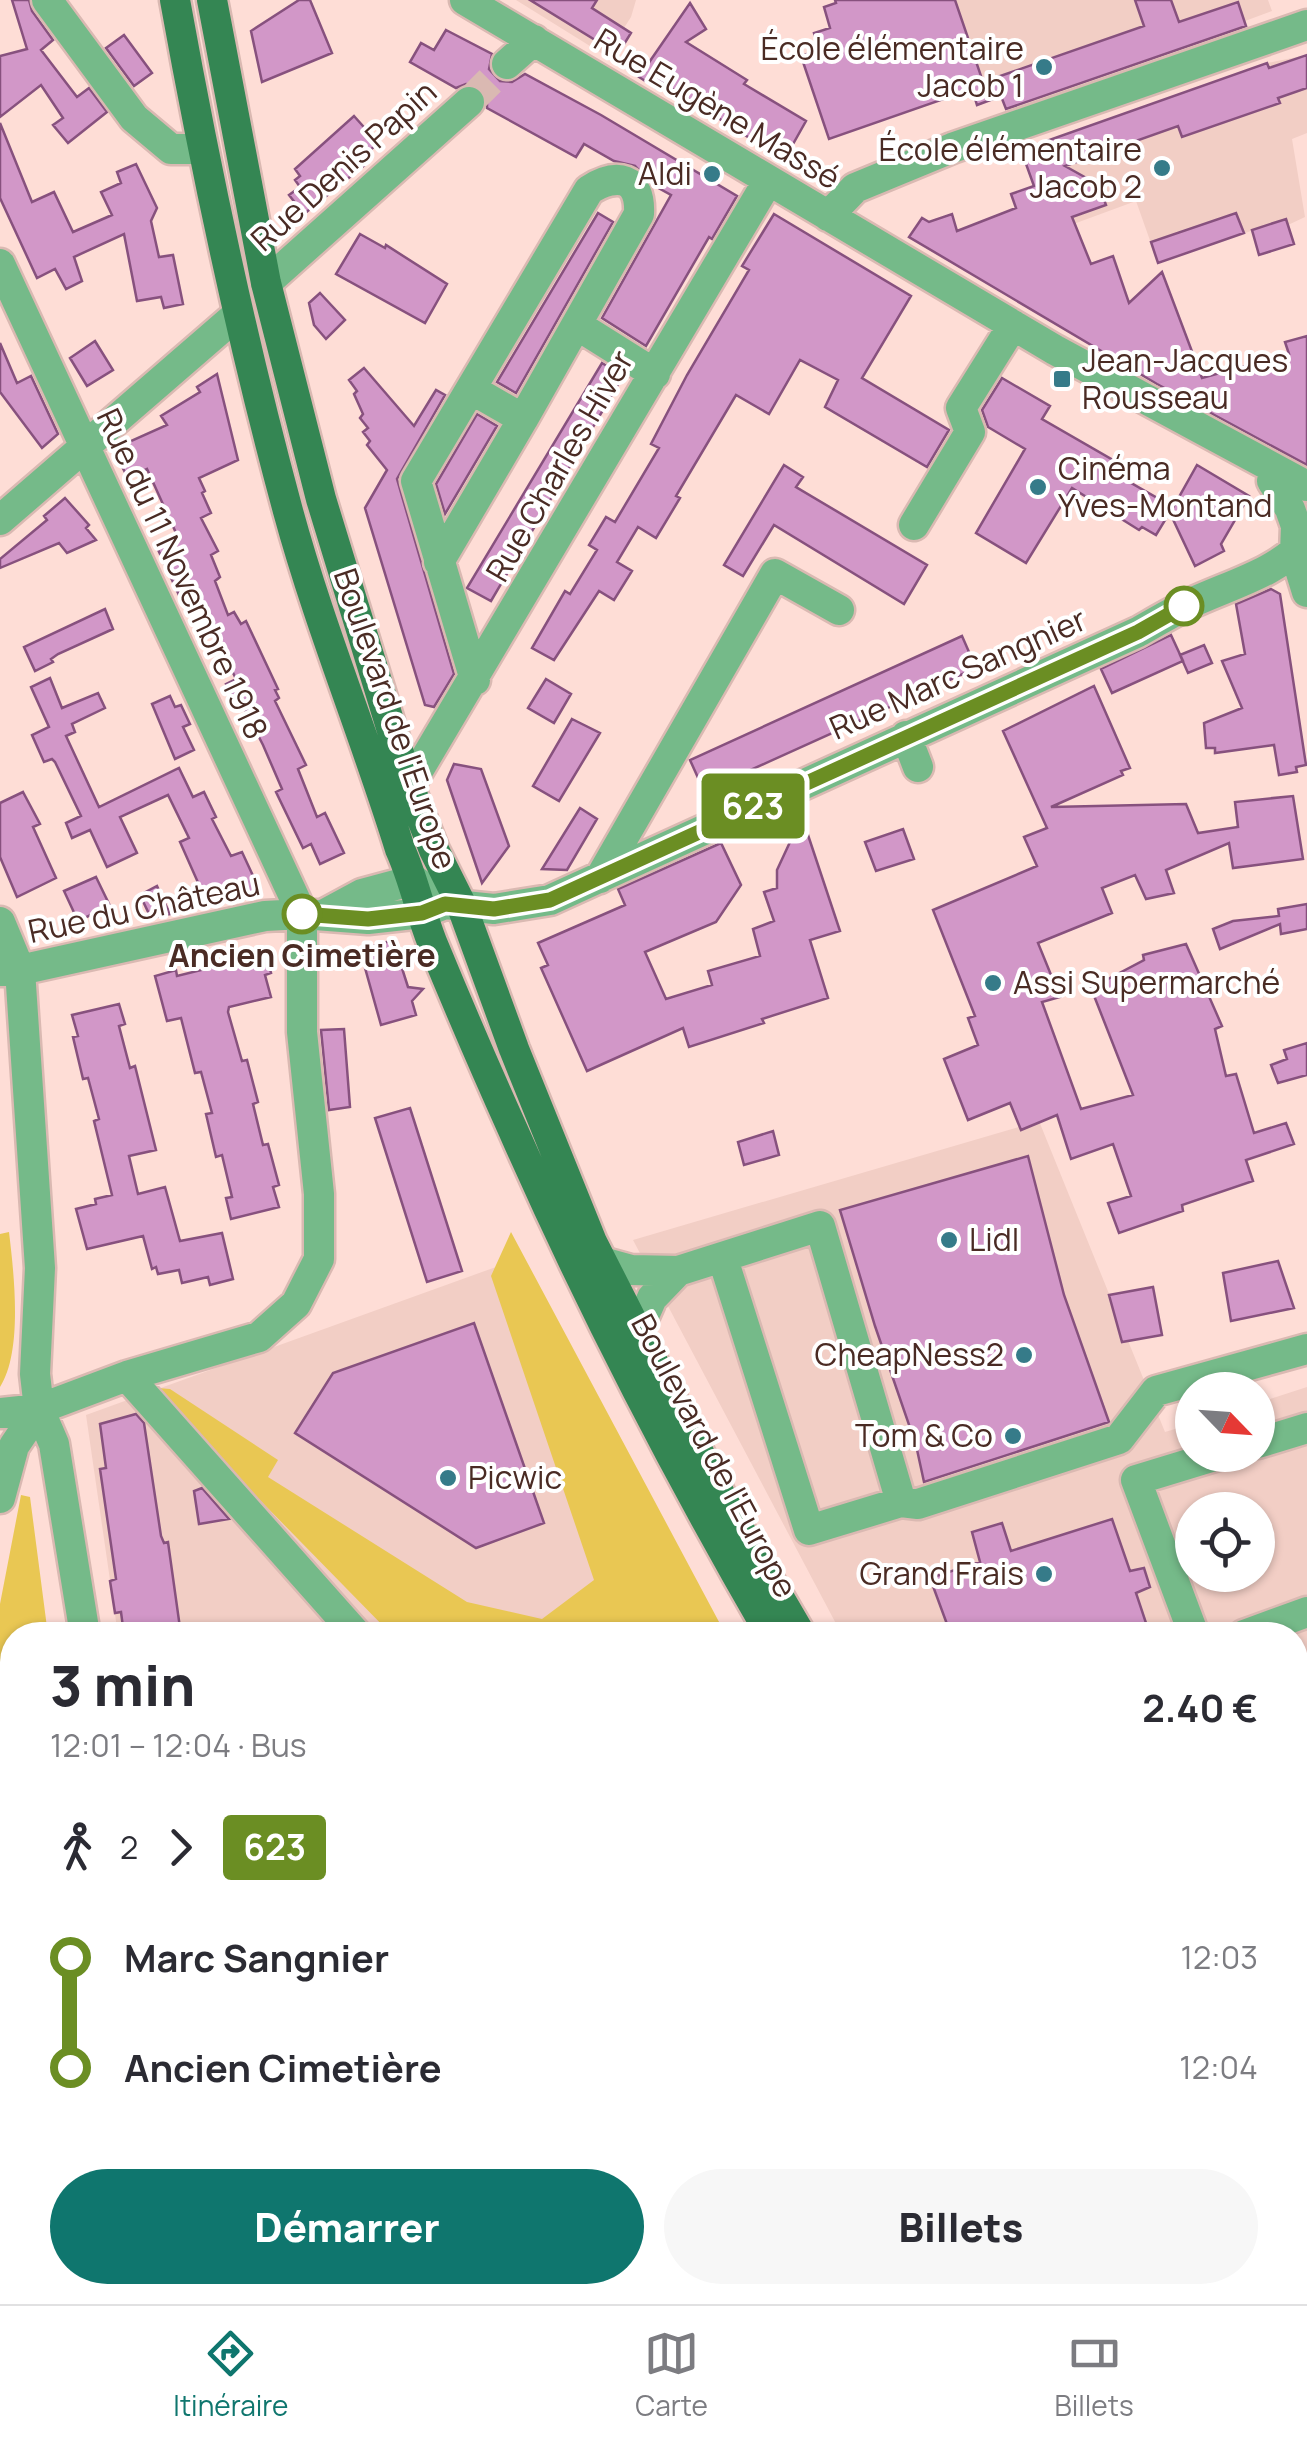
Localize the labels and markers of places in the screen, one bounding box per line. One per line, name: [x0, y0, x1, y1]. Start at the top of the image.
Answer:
place label: École élémentaire Jacob 1: [760, 26, 1024, 107]
marker: École élémentaire Jacob 1: [1033, 56, 1055, 78]
place label: École élémentaire Jacob 2: [878, 127, 1142, 208]
place label: Aldi: [638, 151, 692, 195]
marker: École élémentaire Jacob 2: [1151, 157, 1173, 179]
marker: Aldi: [701, 163, 723, 185]
place label: Jean-Jacques Rousseau: [1082, 338, 1288, 419]
marker: Jean-Jacques Rousseau: [1051, 368, 1073, 390]
place label: Cinéma Yves-Montand: [1058, 446, 1273, 527]
marker: Cinéma Yves-Montand: [1027, 476, 1049, 498]
unlabelled marker: [1165, 587, 1203, 625]
marker: Ancien Cimetière: [283, 895, 321, 933]
place label: Ancien Cimetière: [168, 933, 436, 977]
place label: Assi Supermarché: [1013, 960, 1280, 1004]
marker: Assi Supermarché: [982, 972, 1004, 994]
place label: Lidl: [969, 1217, 1019, 1261]
marker: Lidl: [938, 1229, 960, 1251]
place label: CheapNess2: [815, 1332, 1004, 1376]
marker: CheapNess2: [1013, 1344, 1035, 1366]
place label: Tom & Co: [855, 1413, 993, 1457]
marker: Tom & Co: [1002, 1425, 1024, 1447]
place label: Picwic: [468, 1455, 562, 1499]
marker: Picwic: [437, 1467, 459, 1489]
place label: Grand Frais: [859, 1551, 1024, 1595]
marker: Grand Frais: [1033, 1563, 1055, 1585]

